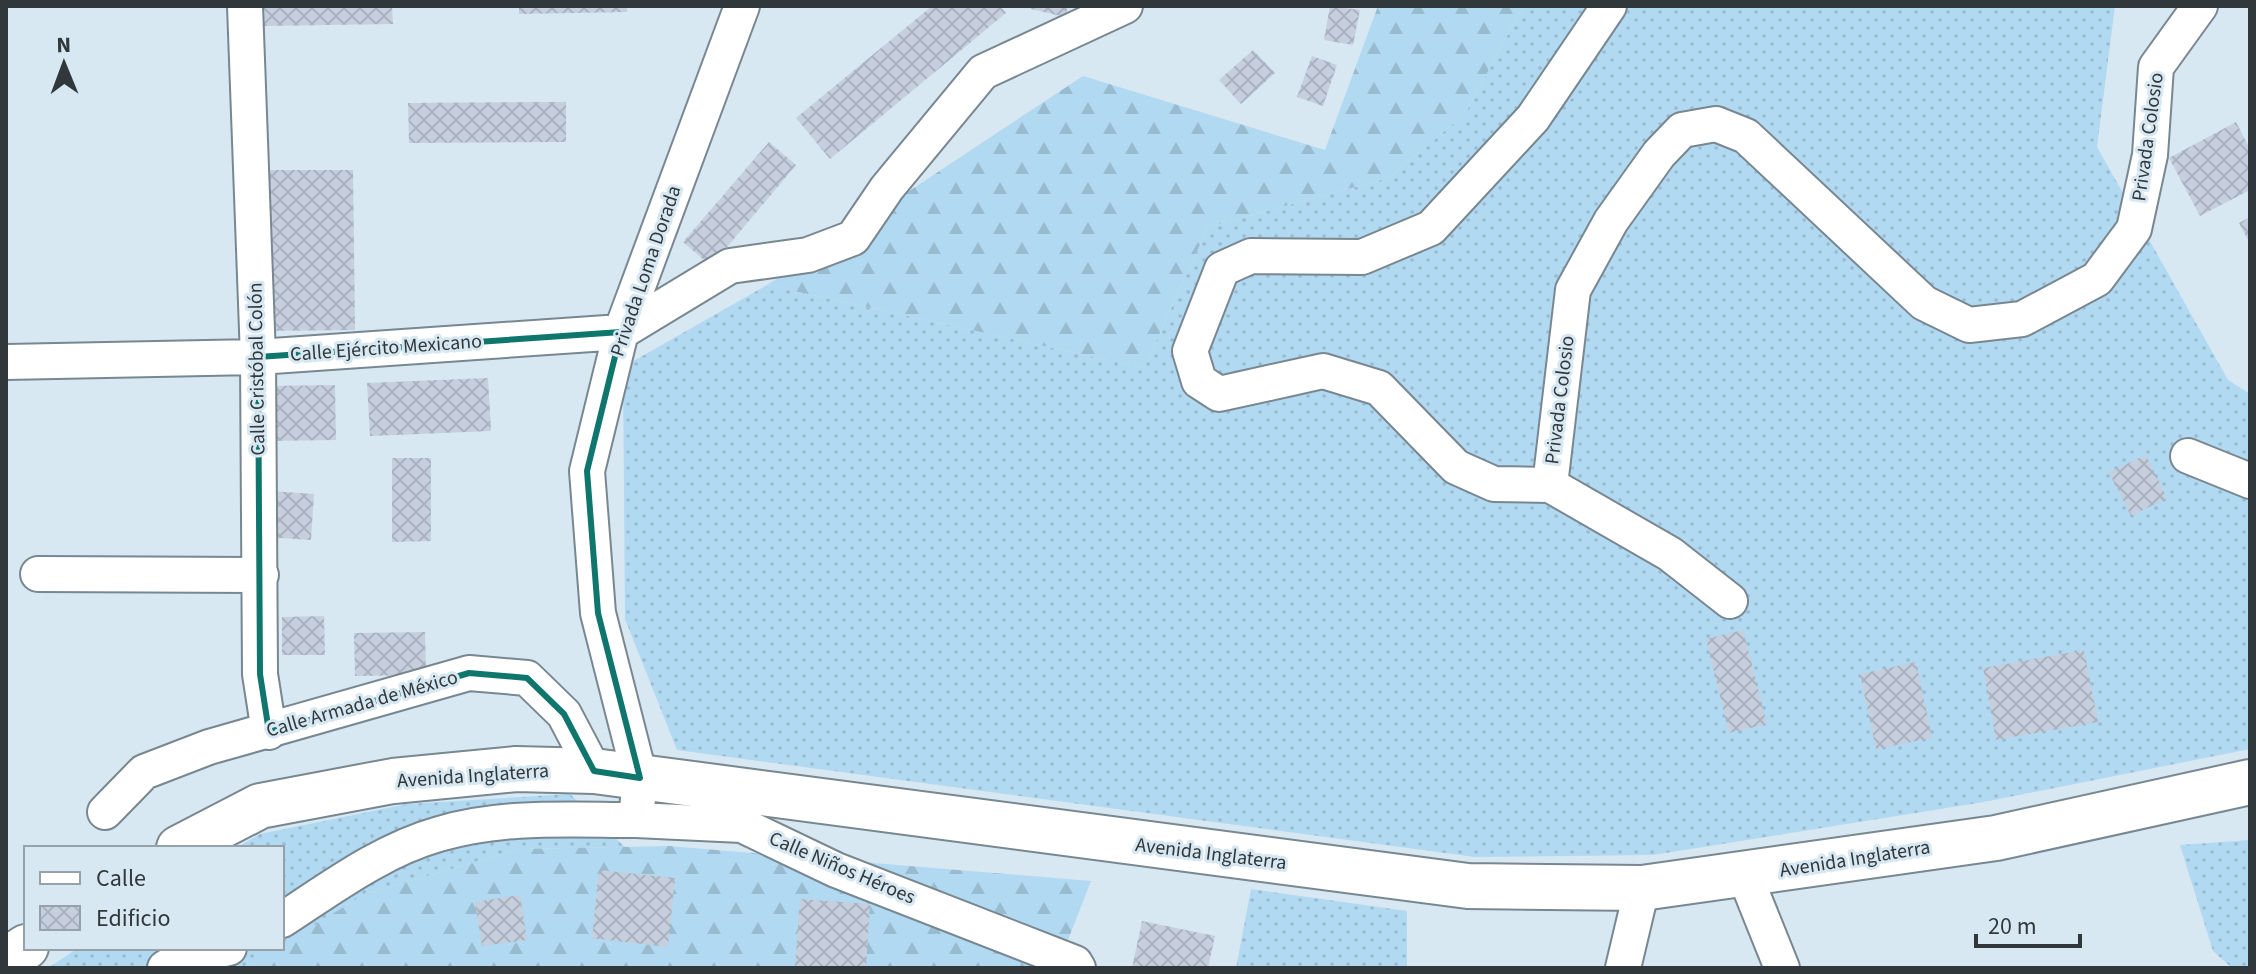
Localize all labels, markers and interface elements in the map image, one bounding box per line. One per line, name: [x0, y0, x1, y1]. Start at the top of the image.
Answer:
north arrow: [24, 24, 104, 104]
text: N: [56, 29, 71, 61]
street label: Privada Colosio: [2125, 71, 2171, 203]
street label: Privada Loma Dorada: [604, 182, 688, 360]
street label: Calle Cristóbal Colón: [241, 282, 273, 456]
street label: Calle Ejército Mexicano: [289, 327, 483, 369]
street label: Privada Colosio: [1538, 334, 1582, 466]
street label: Calle Armada de México: [263, 663, 461, 745]
street label: Avenida Inglaterra: [396, 757, 550, 795]
street label: Calle Niños Héroes: [765, 825, 919, 911]
street label: Avenida Inglaterra: [1134, 831, 1288, 877]
street label: Avenida Inglaterra: [1778, 833, 1932, 885]
legend: [24, 846, 284, 950]
text: Calle: [96, 861, 146, 896]
scale bar: [1976, 898, 2080, 948]
text: Edificio: [96, 901, 170, 936]
text: 20 m: [1988, 909, 2037, 944]

